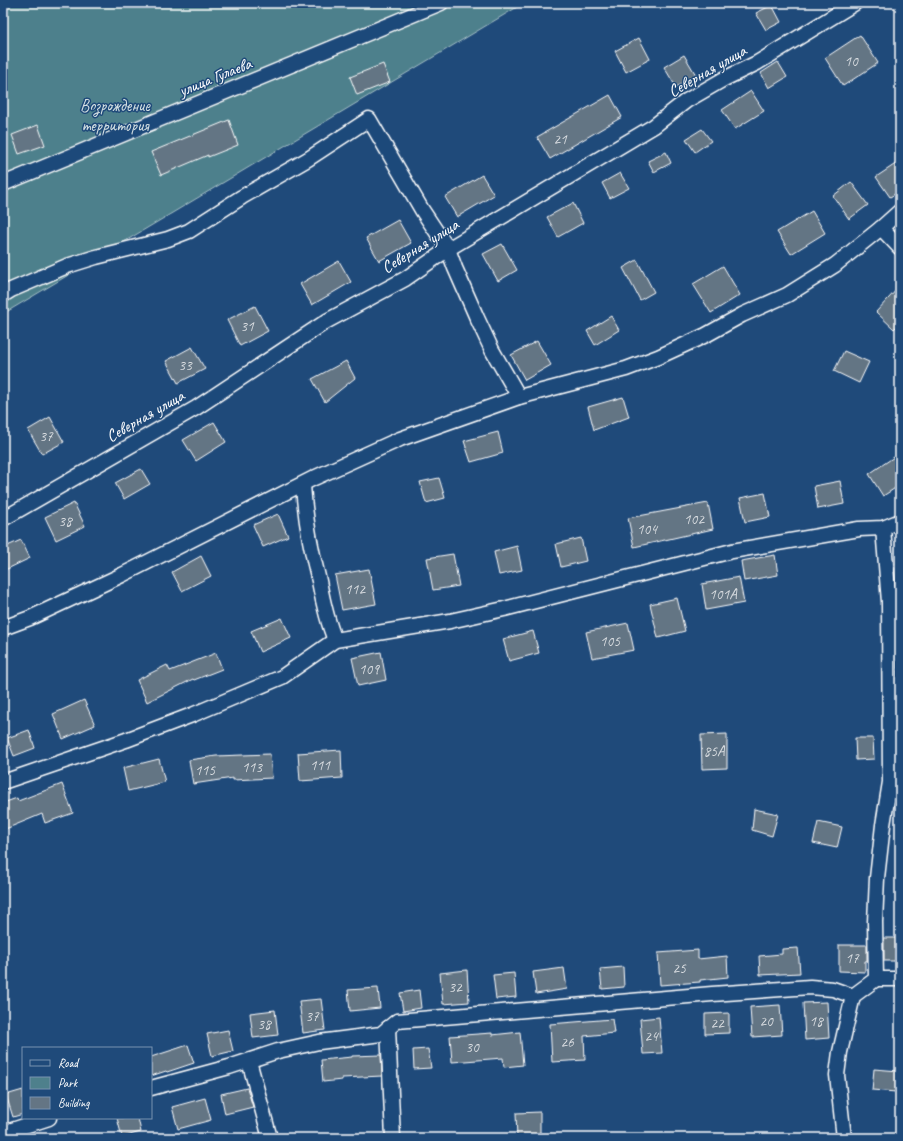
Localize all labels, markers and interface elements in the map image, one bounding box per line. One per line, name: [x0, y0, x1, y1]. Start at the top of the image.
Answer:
street label: Северная улица: [664, 39, 751, 102]
street label: улица Гулаева: [175, 52, 256, 102]
house number: 10: [844, 52, 859, 71]
park label: Возрождение территория: [80, 95, 151, 136]
house number: 21: [553, 130, 568, 149]
street label: Северная улица: [378, 213, 464, 278]
house number: 31: [240, 317, 255, 336]
house number: 33: [178, 356, 193, 375]
street label: Северная улица: [102, 384, 189, 447]
house number: 37: [39, 427, 54, 446]
house number: 102: [684, 510, 705, 529]
house number: 38: [58, 512, 73, 531]
house number: 104: [637, 520, 658, 539]
house number: 112: [345, 580, 366, 599]
house number: 101А: [709, 585, 738, 604]
house number: 105: [600, 632, 621, 651]
house number: 109: [359, 660, 380, 679]
house number: 85А: [703, 742, 726, 761]
house number: 111: [310, 756, 331, 775]
house number: 113: [242, 758, 263, 777]
house number: 115: [195, 761, 216, 780]
house number: 17: [845, 949, 860, 968]
house number: 25: [672, 959, 687, 978]
house number: 32: [448, 978, 463, 997]
house number: 37: [305, 1007, 320, 1026]
house number: 20: [759, 1012, 774, 1031]
house number: 18: [809, 1012, 824, 1031]
house number: 22: [710, 1014, 725, 1033]
house number: 38: [257, 1015, 272, 1034]
house number: 24: [644, 1027, 659, 1046]
house number: 26: [560, 1033, 575, 1052]
house number: 30: [465, 1038, 480, 1057]
legend: [22, 1047, 152, 1119]
text: Road: [58, 1055, 80, 1071]
text: Park: [58, 1075, 79, 1091]
text: Building: [58, 1095, 90, 1111]

